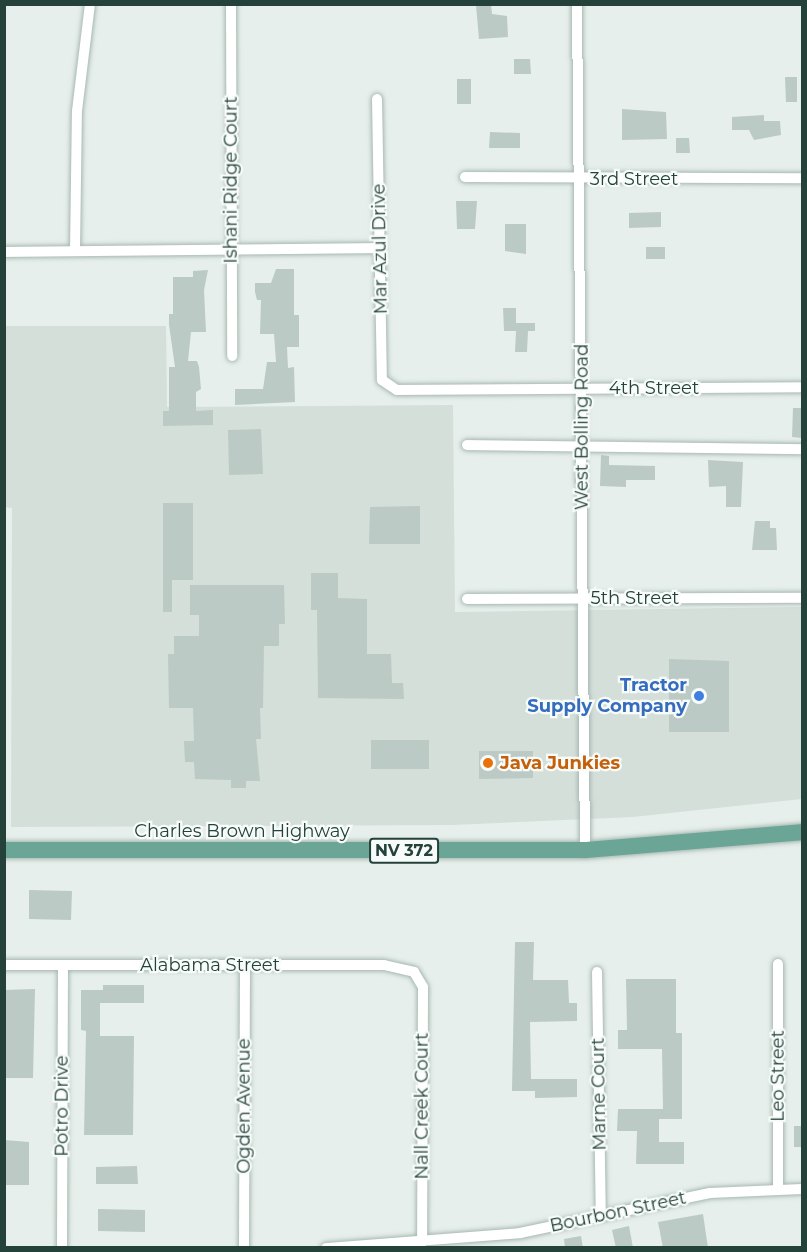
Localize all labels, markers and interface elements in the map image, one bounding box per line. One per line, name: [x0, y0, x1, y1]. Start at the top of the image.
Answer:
street label: Ishani Ridge Court: [220, 96, 242, 264]
street label: 3rd Street: [590, 168, 678, 190]
street label: Mar Azul Drive: [368, 183, 392, 315]
street label: West Bolling Road: [571, 344, 593, 510]
street label: 4th Street: [609, 377, 699, 399]
street label: 5th Street: [591, 587, 679, 609]
place label: Tractor Supply Company: [527, 675, 687, 718]
marker: Tractor Supply Company: [692, 689, 706, 703]
place label: Java Junkies: [500, 752, 620, 774]
marker: Java Junkies: [481, 756, 495, 770]
street label: Charles Brown Highway: [134, 820, 350, 842]
road number: NV 372: [368, 838, 440, 864]
street label: Alabama Street: [140, 954, 280, 976]
street label: Leo Street: [767, 1030, 789, 1122]
street label: Nall Creek Court: [411, 1032, 433, 1180]
street label: Marne Court: [587, 1037, 611, 1151]
street label: Ogden Avenue: [233, 1038, 255, 1174]
street label: Potro Drive: [51, 1055, 73, 1157]
street label: Bourbon Street: [548, 1187, 688, 1237]

